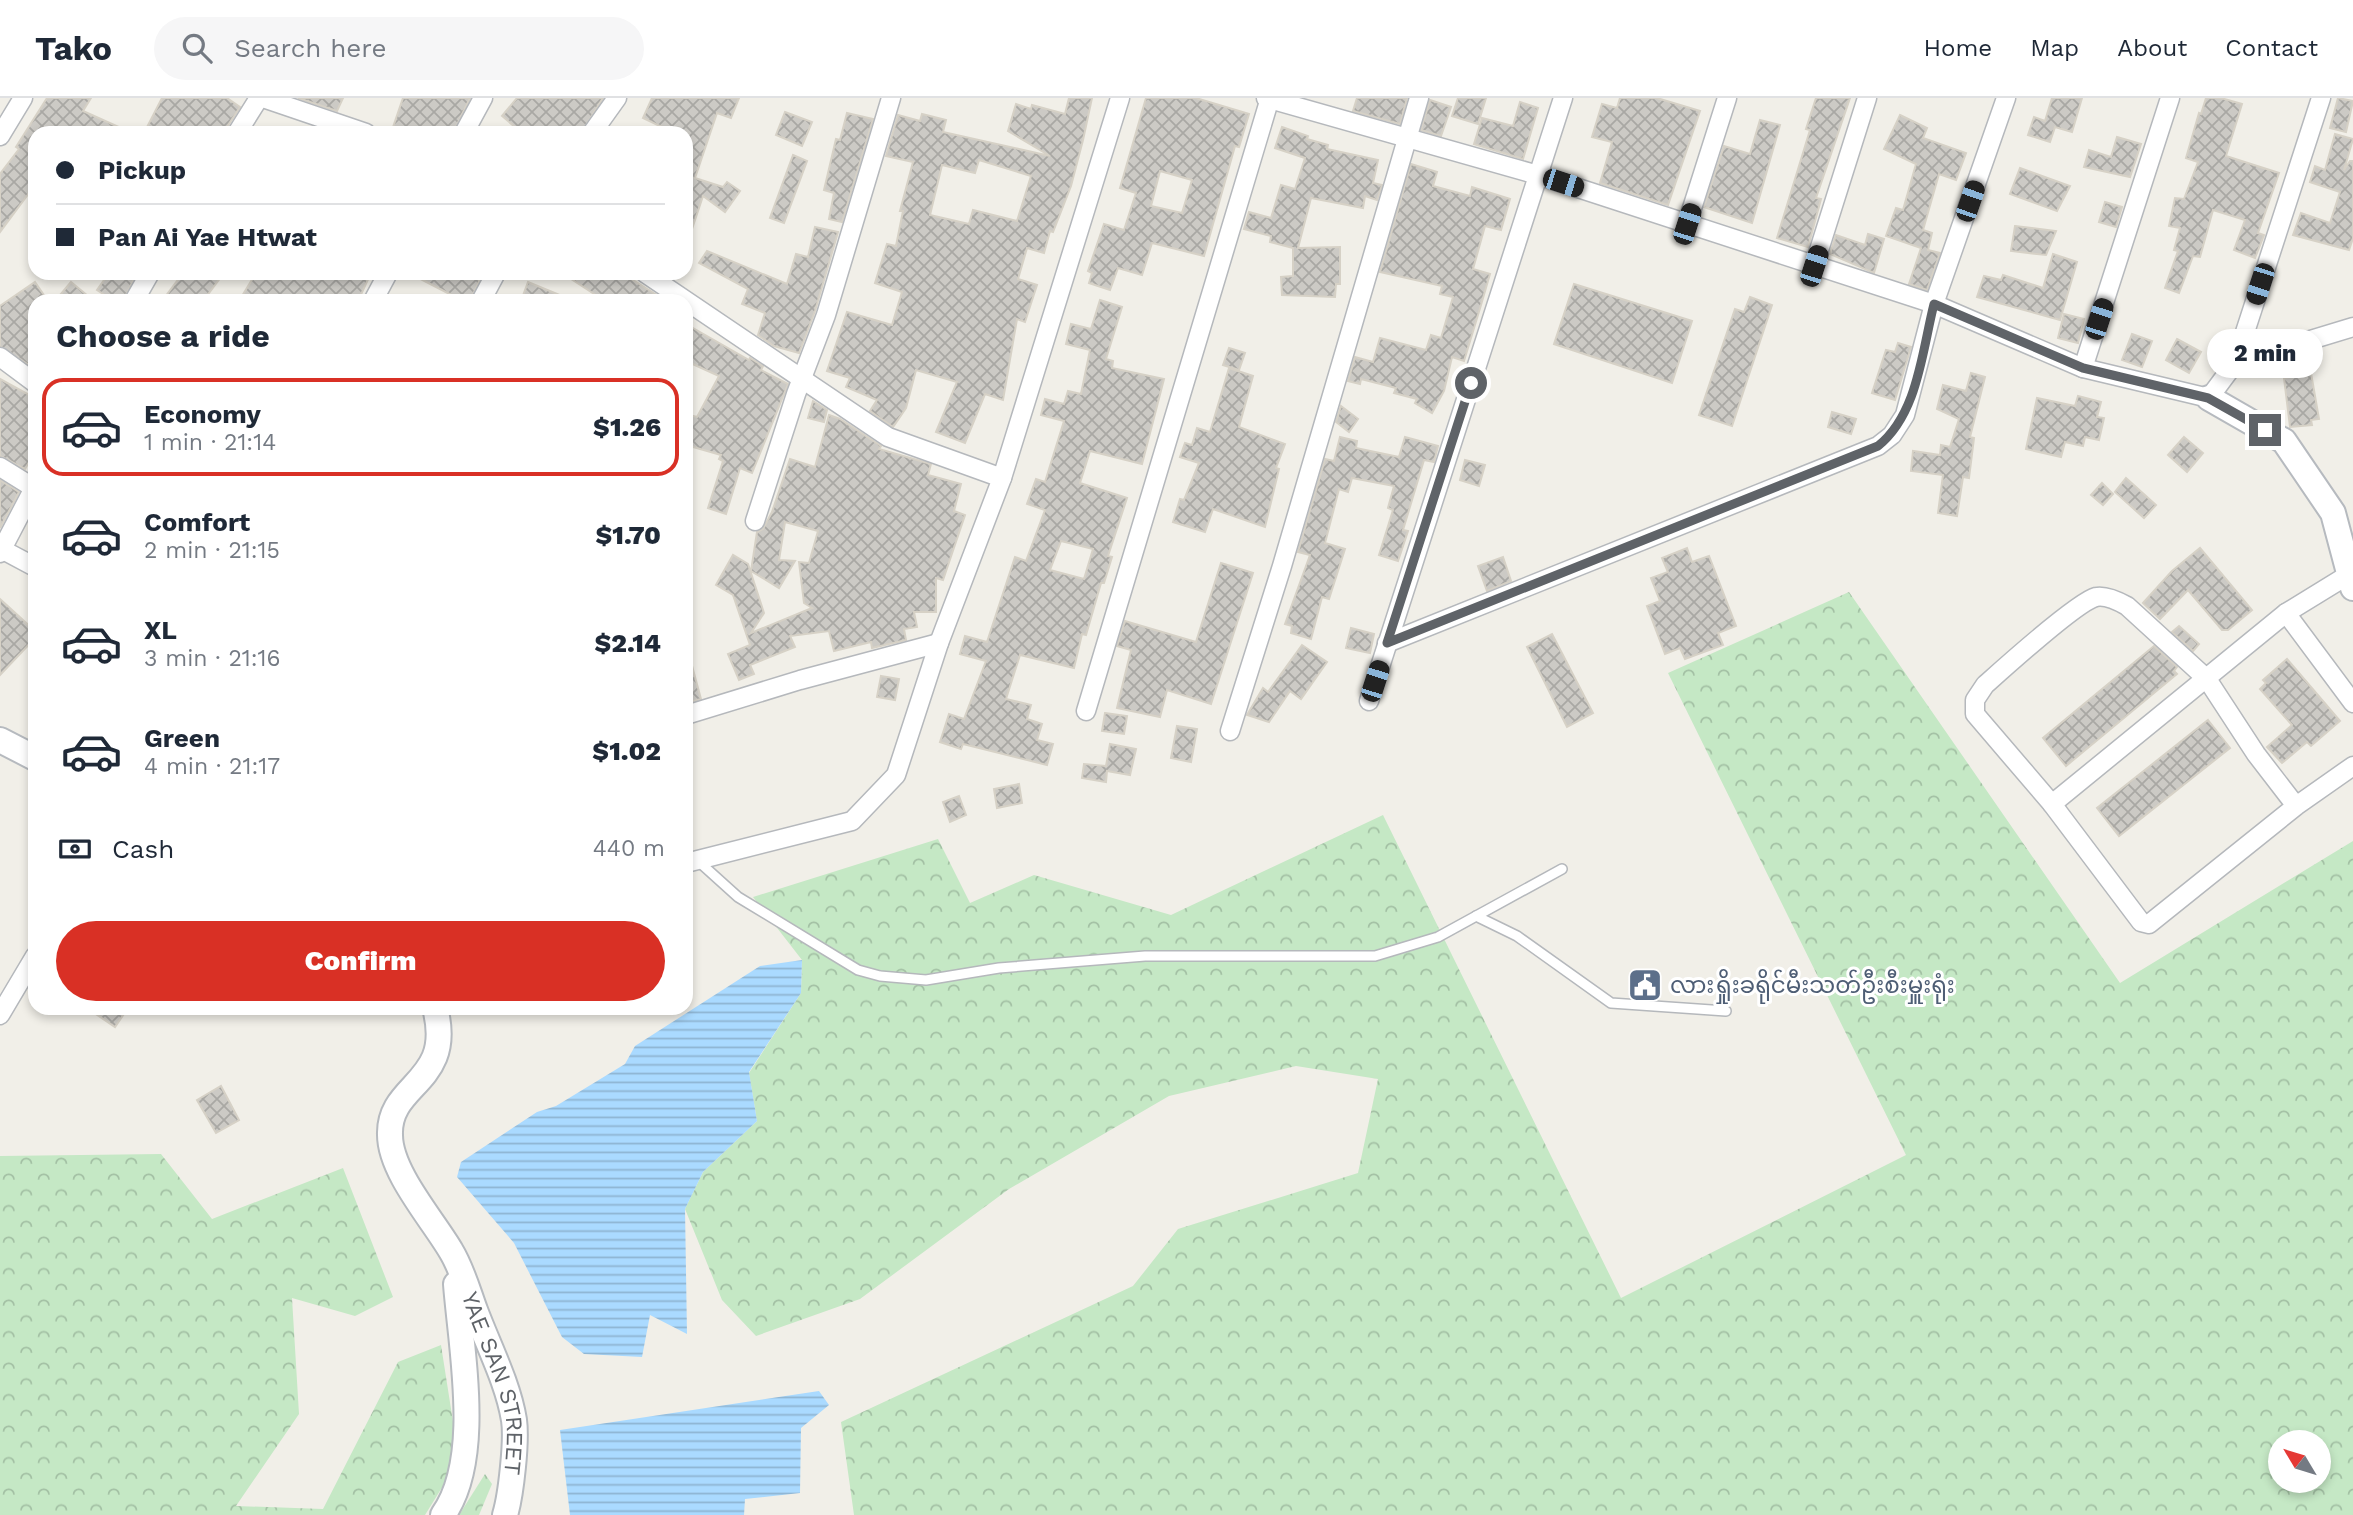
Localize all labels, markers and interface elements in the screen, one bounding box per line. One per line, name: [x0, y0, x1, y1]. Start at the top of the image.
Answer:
search box: [154, 17, 644, 80]
text: Tako: [35, 29, 112, 68]
icon: search: [178, 29, 216, 67]
text: Search here: [234, 33, 387, 63]
text: Home: [1924, 34, 1992, 62]
text: Map: [2030, 34, 2079, 62]
text: About: [2117, 34, 2187, 62]
text: Contact: [2225, 34, 2318, 62]
text: Pickup: [98, 155, 186, 185]
car: [1540, 167, 1587, 199]
car: [1954, 178, 1987, 224]
car: [1671, 201, 1704, 247]
text: Pan Ai Yae Htwat: [98, 222, 317, 252]
car: [1798, 243, 1831, 289]
car: [2244, 261, 2277, 307]
car: [2083, 296, 2116, 342]
text: Choose a ride: [56, 317, 270, 355]
callout: 2 min: [2207, 328, 2323, 378]
text: 2 min: [2234, 340, 2296, 367]
route start: [1455, 367, 1487, 399]
icon: car: [60, 396, 123, 459]
text: Economy: [144, 399, 261, 429]
text: $1.26: [593, 412, 661, 442]
route end: [2249, 414, 2281, 446]
text: 1 min · 21:14: [144, 429, 276, 456]
icon: car: [60, 504, 123, 567]
text: Comfort: [144, 507, 250, 537]
text: $1.70: [596, 520, 661, 550]
text: 2 min · 21:15: [144, 537, 280, 564]
icon: car: [60, 612, 123, 675]
text: XL: [144, 615, 177, 645]
text: $2.14: [595, 628, 661, 658]
text: 3 min · 21:16: [144, 645, 281, 672]
car: [1359, 658, 1392, 704]
icon: car: [60, 720, 123, 783]
text: Green: [144, 723, 220, 753]
text: $1.02: [592, 736, 661, 766]
text: 4 min · 21:17: [144, 753, 280, 780]
icon: cash: [56, 830, 94, 868]
text: Cash: [112, 834, 174, 864]
text: 440 m: [593, 835, 665, 862]
button: Confirm: [56, 921, 665, 1001]
public building icon: လားရှိုးခရိုင်မီးသတ်ဦးစီးမှူးရုံး: [1626, 966, 1664, 1004]
place label: လားရှိုးခရိုင်မီးသတ်ဦးစီးမှူးရုံး: [1670, 969, 1955, 1004]
street label: YAE SAN STREET: [456, 1288, 529, 1476]
north arrow: [2268, 1430, 2331, 1493]
map controls: [2268, 1430, 2331, 1493]

